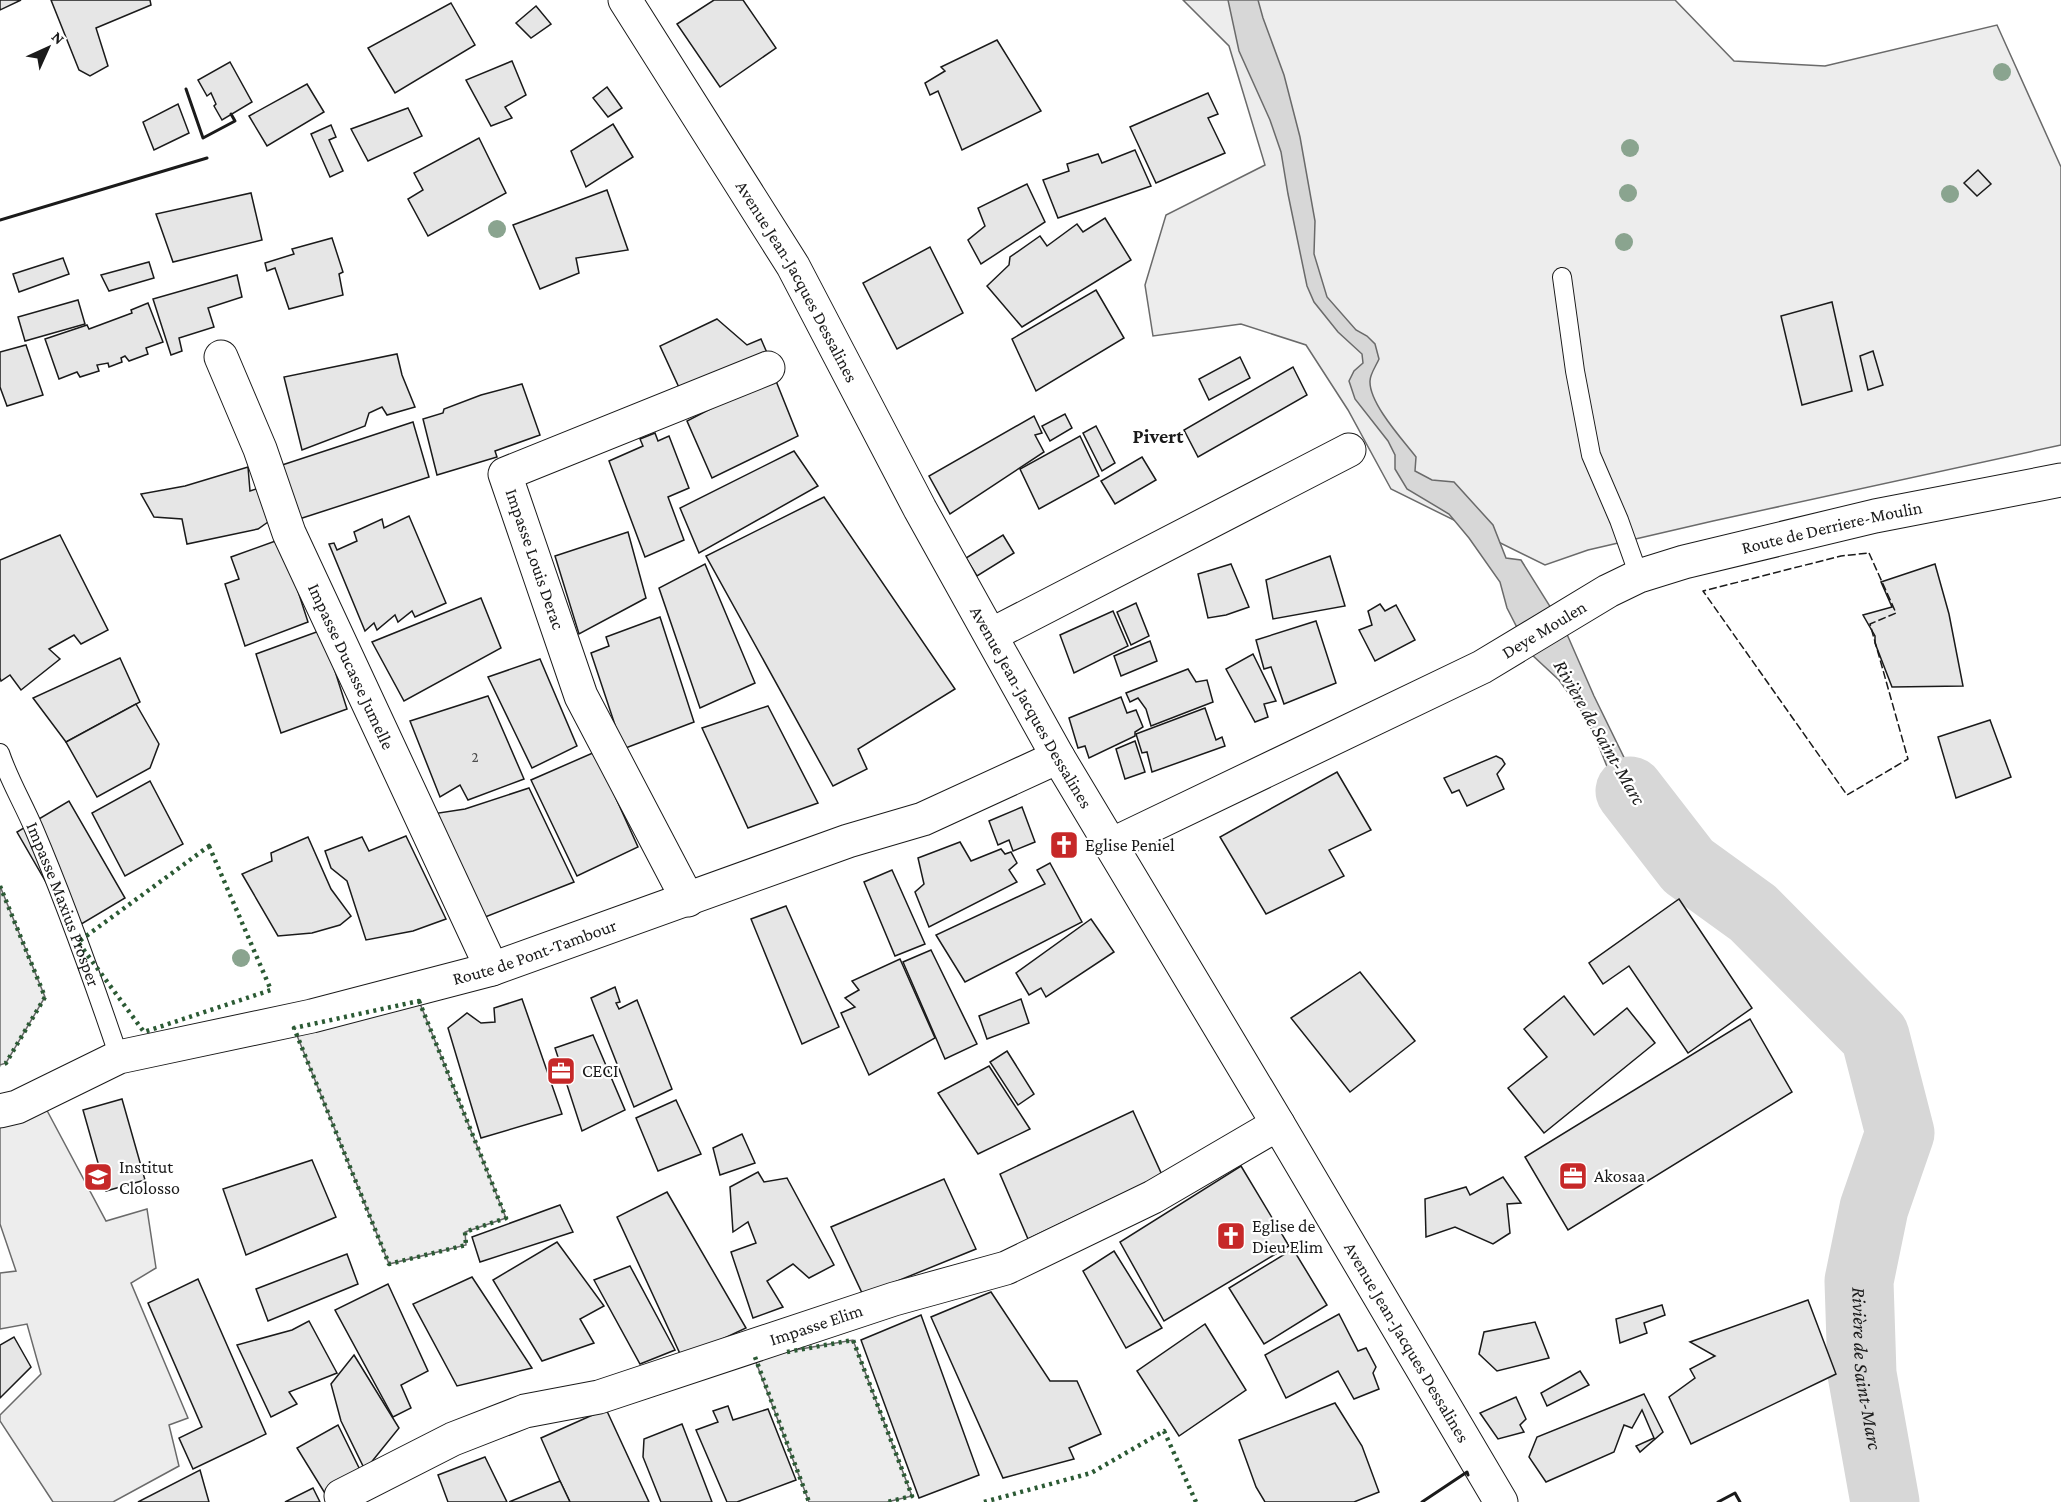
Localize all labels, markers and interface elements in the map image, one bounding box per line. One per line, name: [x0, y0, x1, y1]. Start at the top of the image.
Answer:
north arrow: [18, 18, 78, 78]
text: N: [48, 28, 68, 48]
street label: Avenue Jean-Jacques Dessalines: [732, 177, 862, 386]
district label: Pivert: [1133, 425, 1184, 447]
street label: Impasse Louis Derac: [502, 486, 569, 632]
street label: Route de Derriere-Moulin: [1739, 497, 1924, 558]
street label: Impasse Ducasse Jumelle: [304, 580, 398, 753]
street label: Deye Moulen: [1498, 596, 1590, 663]
street label: Avenue Jean-Jacques Dessalines: [966, 603, 1096, 812]
water label: Rivière de Saint-Marc: [1550, 656, 1651, 809]
house number: 2: [471, 749, 479, 765]
street label: Impasse Maxius Prosper: [22, 819, 104, 990]
church icon: Eglise Peniel: [1048, 829, 1080, 861]
place label: Eglise Peniel: [1085, 835, 1175, 855]
street label: Route de Pont-Tambour: [451, 915, 620, 989]
office icon: CECI: [545, 1055, 577, 1087]
place label: CECI: [582, 1061, 618, 1081]
place label: Institut Clolosso: [119, 1157, 180, 1198]
office icon: Akosaa: [1557, 1160, 1589, 1192]
school or university icon: Institut Clolosso: [82, 1161, 114, 1193]
place label: Akosaa: [1594, 1166, 1645, 1186]
place label: Eglise de Dieu Elim: [1252, 1216, 1324, 1257]
church icon: Eglise de Dieu Elim: [1215, 1220, 1247, 1252]
street label: Avenue Jean-Jacques Dessalines: [1340, 1239, 1474, 1446]
water label: Rivière de Saint-Marc: [1848, 1287, 1887, 1452]
street label: Impasse Elim: [767, 1300, 866, 1350]

